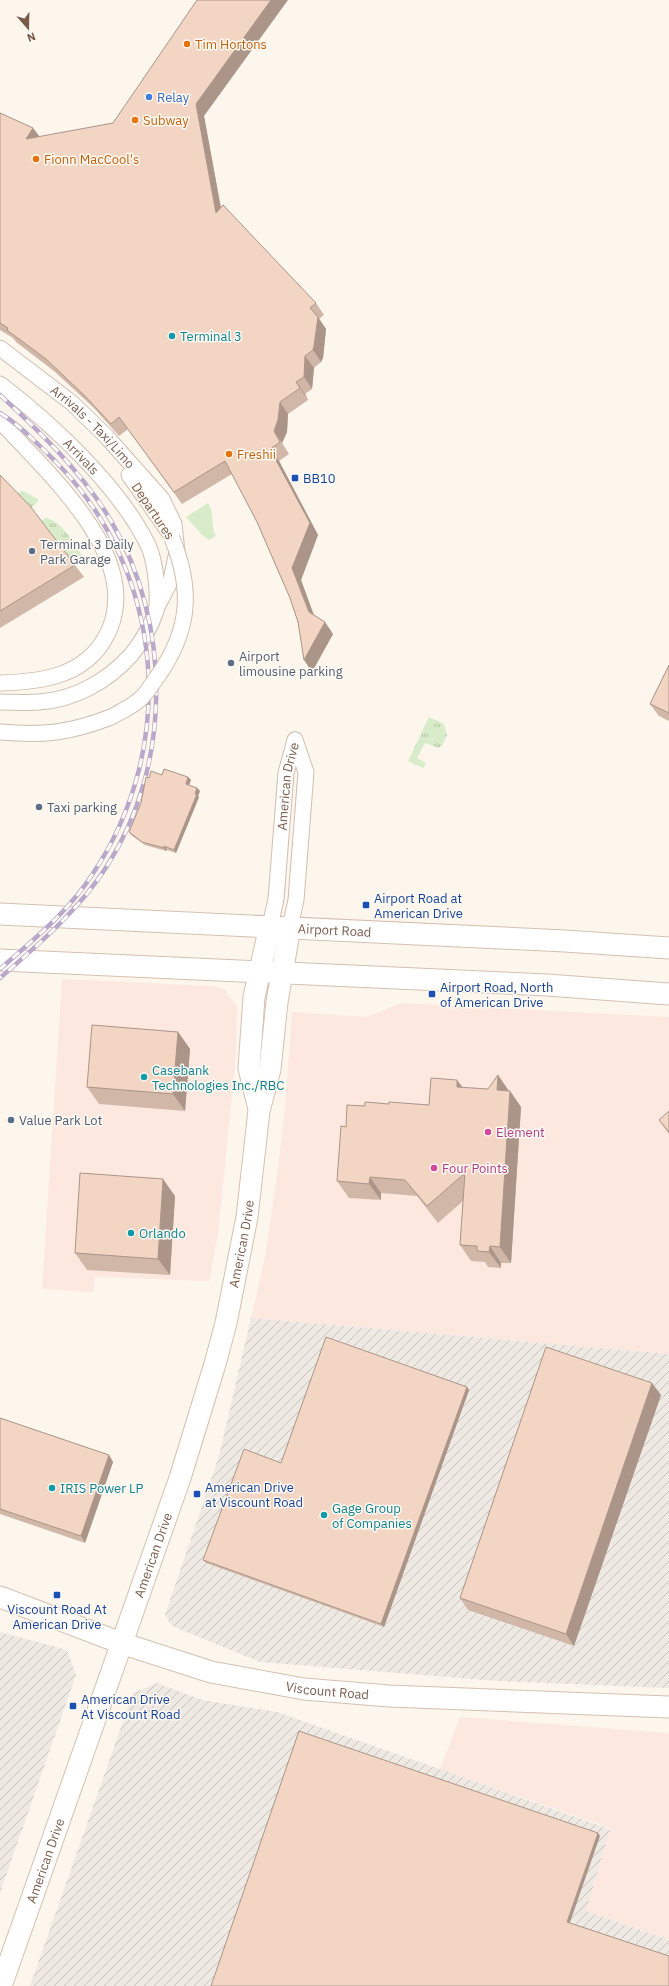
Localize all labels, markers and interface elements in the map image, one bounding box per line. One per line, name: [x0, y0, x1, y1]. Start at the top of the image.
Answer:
north arrow: [8, 8, 48, 48]
text: N: [25, 29, 38, 45]
place label: Tim Hortons: [195, 36, 267, 53]
marker: Tim Hortons: [182, 39, 192, 49]
place label: Relay: [157, 89, 190, 106]
marker: Relay: [144, 92, 154, 102]
place label: Subway: [143, 112, 189, 129]
marker: Subway: [130, 115, 140, 125]
place label: Fionn MacCool's: [44, 151, 139, 168]
marker: Fionn MacCool's: [31, 154, 41, 164]
place label: Terminal 3: [180, 328, 242, 345]
marker: Terminal 3: [167, 331, 177, 341]
street label: Arrivals - Taxi/Limo: [46, 383, 138, 473]
street label: Arrivals: [60, 436, 102, 478]
place label: Freshii: [237, 446, 276, 463]
marker: Freshii: [224, 449, 234, 459]
place label: BB10: [303, 470, 336, 487]
marker: BB10: [290, 473, 300, 483]
street label: Departures: [128, 479, 178, 543]
place label: Terminal 3 Daily Park Garage: [40, 536, 134, 568]
marker: Terminal 3 Daily Park Garage: [27, 546, 37, 556]
place label: Airport limousine parking: [239, 648, 343, 680]
marker: Airport limousine parking: [226, 658, 236, 668]
street label: American Drive: [273, 740, 302, 831]
place label: Taxi parking: [47, 799, 117, 816]
marker: Taxi parking: [34, 802, 44, 812]
place label: Airport Road at American Drive: [374, 890, 463, 922]
marker: Airport Road at American Drive: [361, 900, 371, 910]
street label: Airport Road: [297, 920, 372, 940]
place label: Airport Road, North of American Drive: [440, 979, 553, 1011]
marker: Airport Road, North of American Drive: [427, 989, 437, 999]
place label: Casebank Technologies Inc./RBC: [152, 1062, 284, 1094]
marker: Casebank Technologies Inc./RBC: [139, 1072, 149, 1082]
place label: Value Park Lot: [19, 1112, 102, 1129]
marker: Value Park Lot: [6, 1115, 16, 1125]
place label: Element: [496, 1124, 545, 1141]
marker: Element: [483, 1127, 493, 1137]
place label: Four Points: [442, 1160, 508, 1177]
marker: Four Points: [429, 1163, 439, 1173]
street label: American Drive: [225, 1199, 257, 1289]
place label: Orlando: [139, 1225, 186, 1242]
marker: Orlando: [126, 1228, 136, 1238]
place label: American Drive at Viscount Road: [205, 1479, 303, 1511]
place label: IRIS Power LP: [60, 1480, 144, 1497]
marker: IRIS Power LP: [47, 1483, 57, 1493]
marker: American Drive at Viscount Road: [192, 1489, 202, 1499]
place label: Gage Group of Companies: [332, 1500, 412, 1532]
street label: American Drive: [130, 1510, 176, 1600]
marker: Gage Group of Companies: [319, 1510, 329, 1520]
marker: Viscount Road At American Drive: [52, 1590, 62, 1600]
place label: Viscount Road At American Drive: [7, 1601, 107, 1633]
street label: Viscount Road: [284, 1677, 370, 1703]
place label: American Drive At Viscount Road: [81, 1691, 180, 1723]
marker: American Drive At Viscount Road: [68, 1701, 78, 1711]
street label: American Drive: [22, 1816, 68, 1905]

